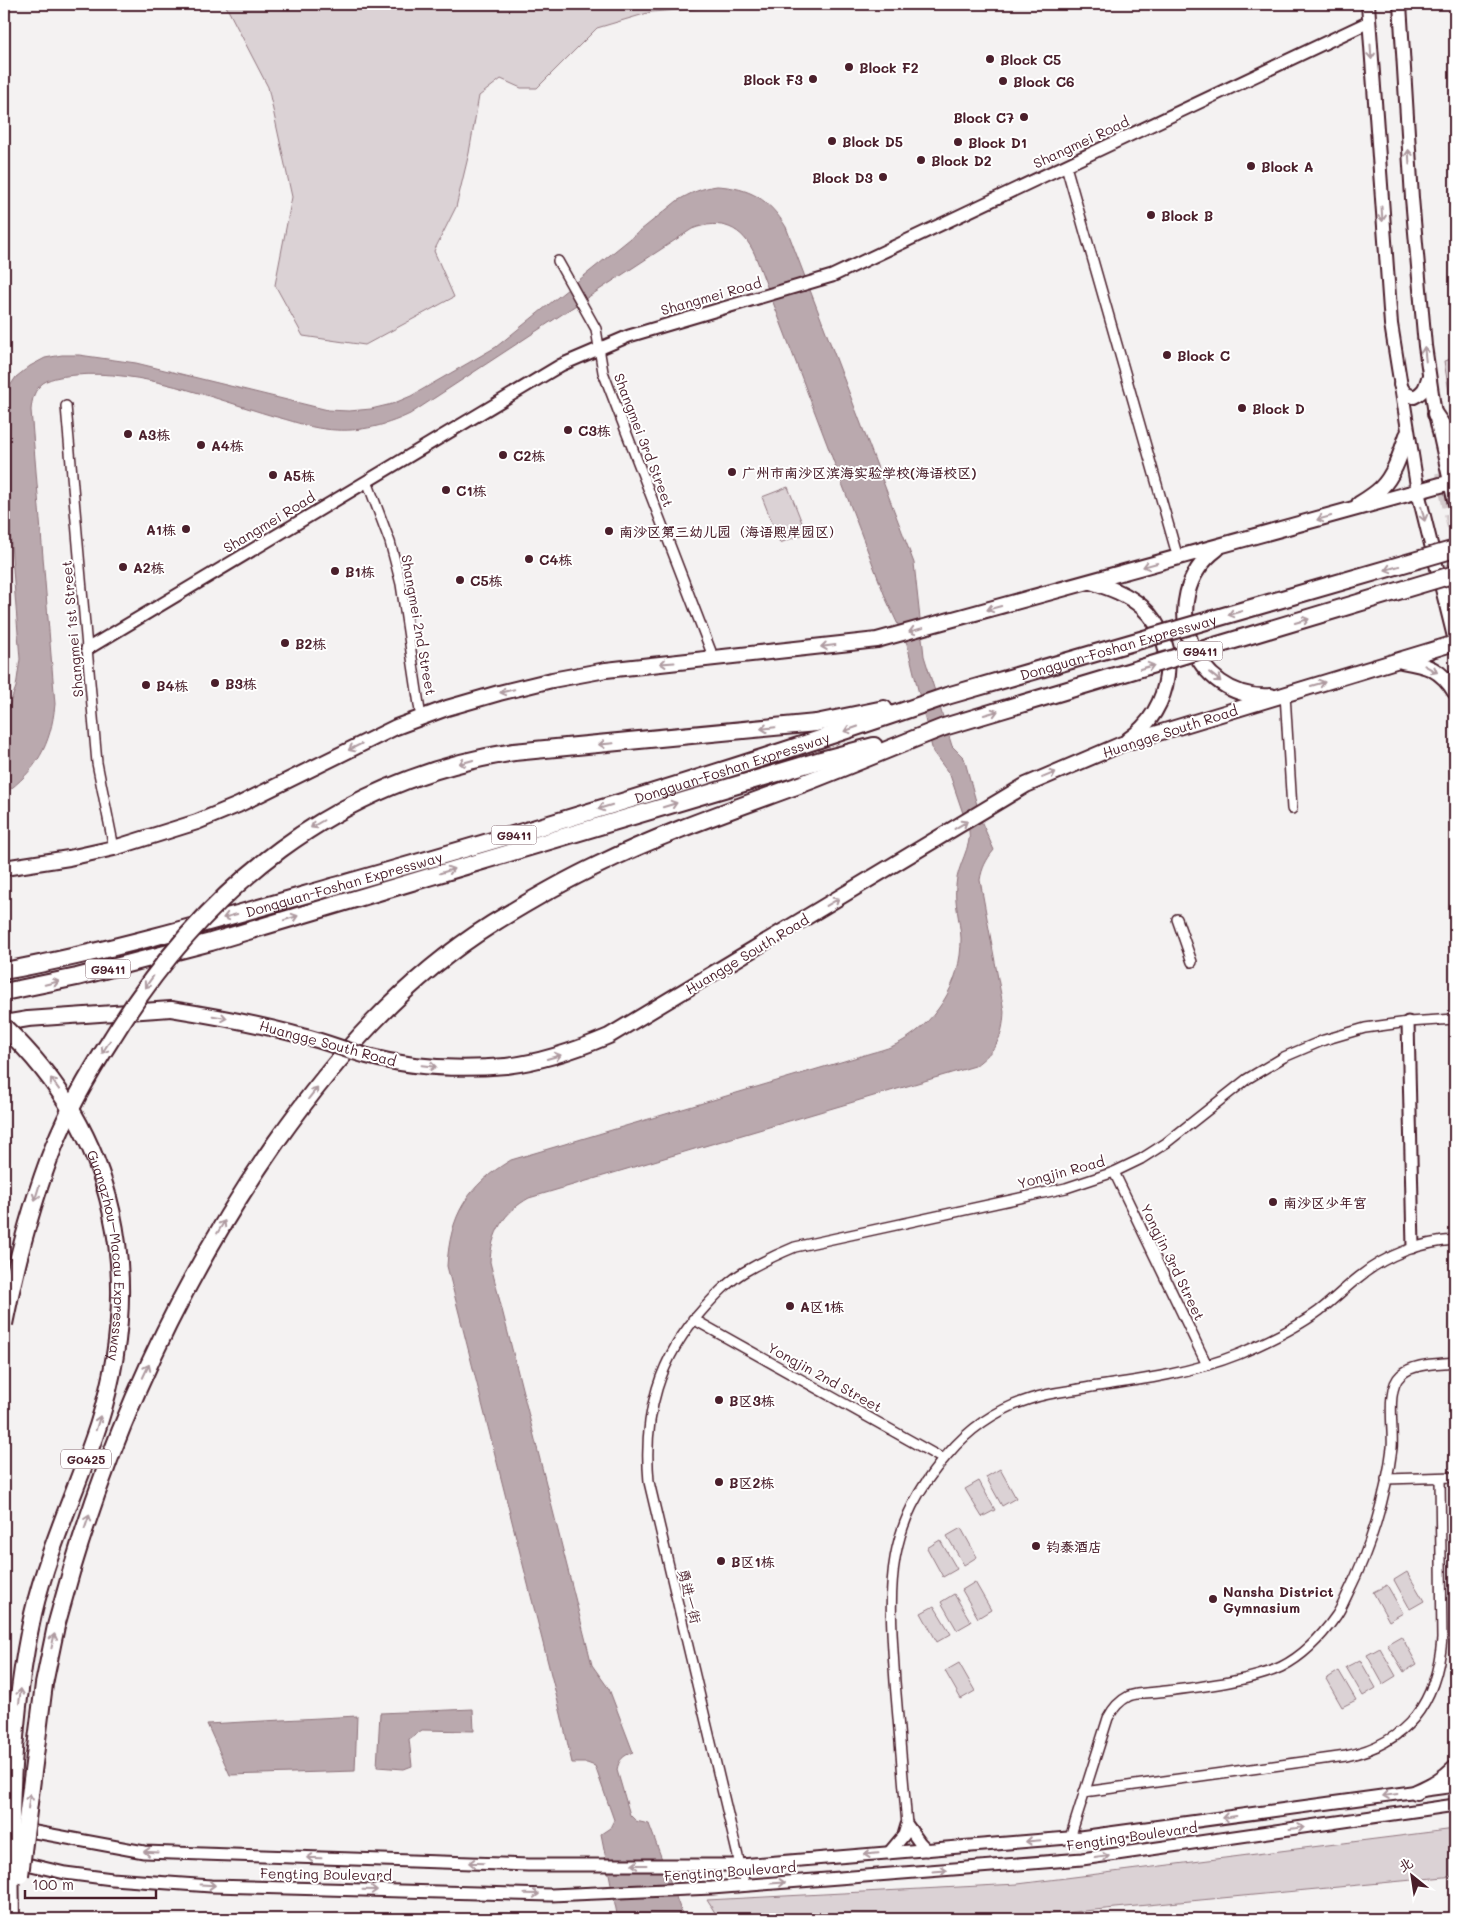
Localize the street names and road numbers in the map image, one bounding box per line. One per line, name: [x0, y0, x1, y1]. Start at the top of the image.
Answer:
street label: Shangmei Road: [1030, 111, 1132, 173]
street label: Shangmei Road: [658, 273, 764, 319]
street label: Shangmei 3rd Street: [610, 370, 678, 510]
street label: Shangmei Road: [220, 487, 318, 557]
street label: Shangmei 2nd Street: [397, 553, 441, 697]
street label: Shangmei 1st Street: [57, 560, 87, 698]
street label: Dongguan-Foshan Expressway: [1017, 609, 1219, 684]
road number: G9411: [1178, 641, 1222, 660]
street label: Huangge South Road: [1100, 700, 1240, 762]
street label: Dongguan-Foshan Expressway: [632, 727, 832, 807]
road number: G9411: [492, 826, 536, 844]
street label: Dongguan-Foshan Expressway: [243, 847, 444, 921]
street label: Huangge South Road: [682, 910, 812, 998]
road number: G9411: [86, 960, 130, 979]
street label: Huangge South Road: [258, 1016, 399, 1070]
street label: Guangzhou–Macau Expressway: [83, 1147, 130, 1363]
street label: Yongjin Road: [1015, 1151, 1107, 1193]
street label: Yongjin 3rd Street: [1136, 1200, 1210, 1324]
street label: Yongjin 2nd Street: [764, 1338, 886, 1416]
road number: G0425: [61, 1450, 111, 1468]
street label: 勇进一街: [674, 1567, 706, 1625]
street label: Fengting Boulevard: [1065, 1817, 1199, 1855]
street label: Fengting Boulevard: [663, 1857, 797, 1885]
street label: Fengting Boulevard: [260, 1863, 392, 1885]

